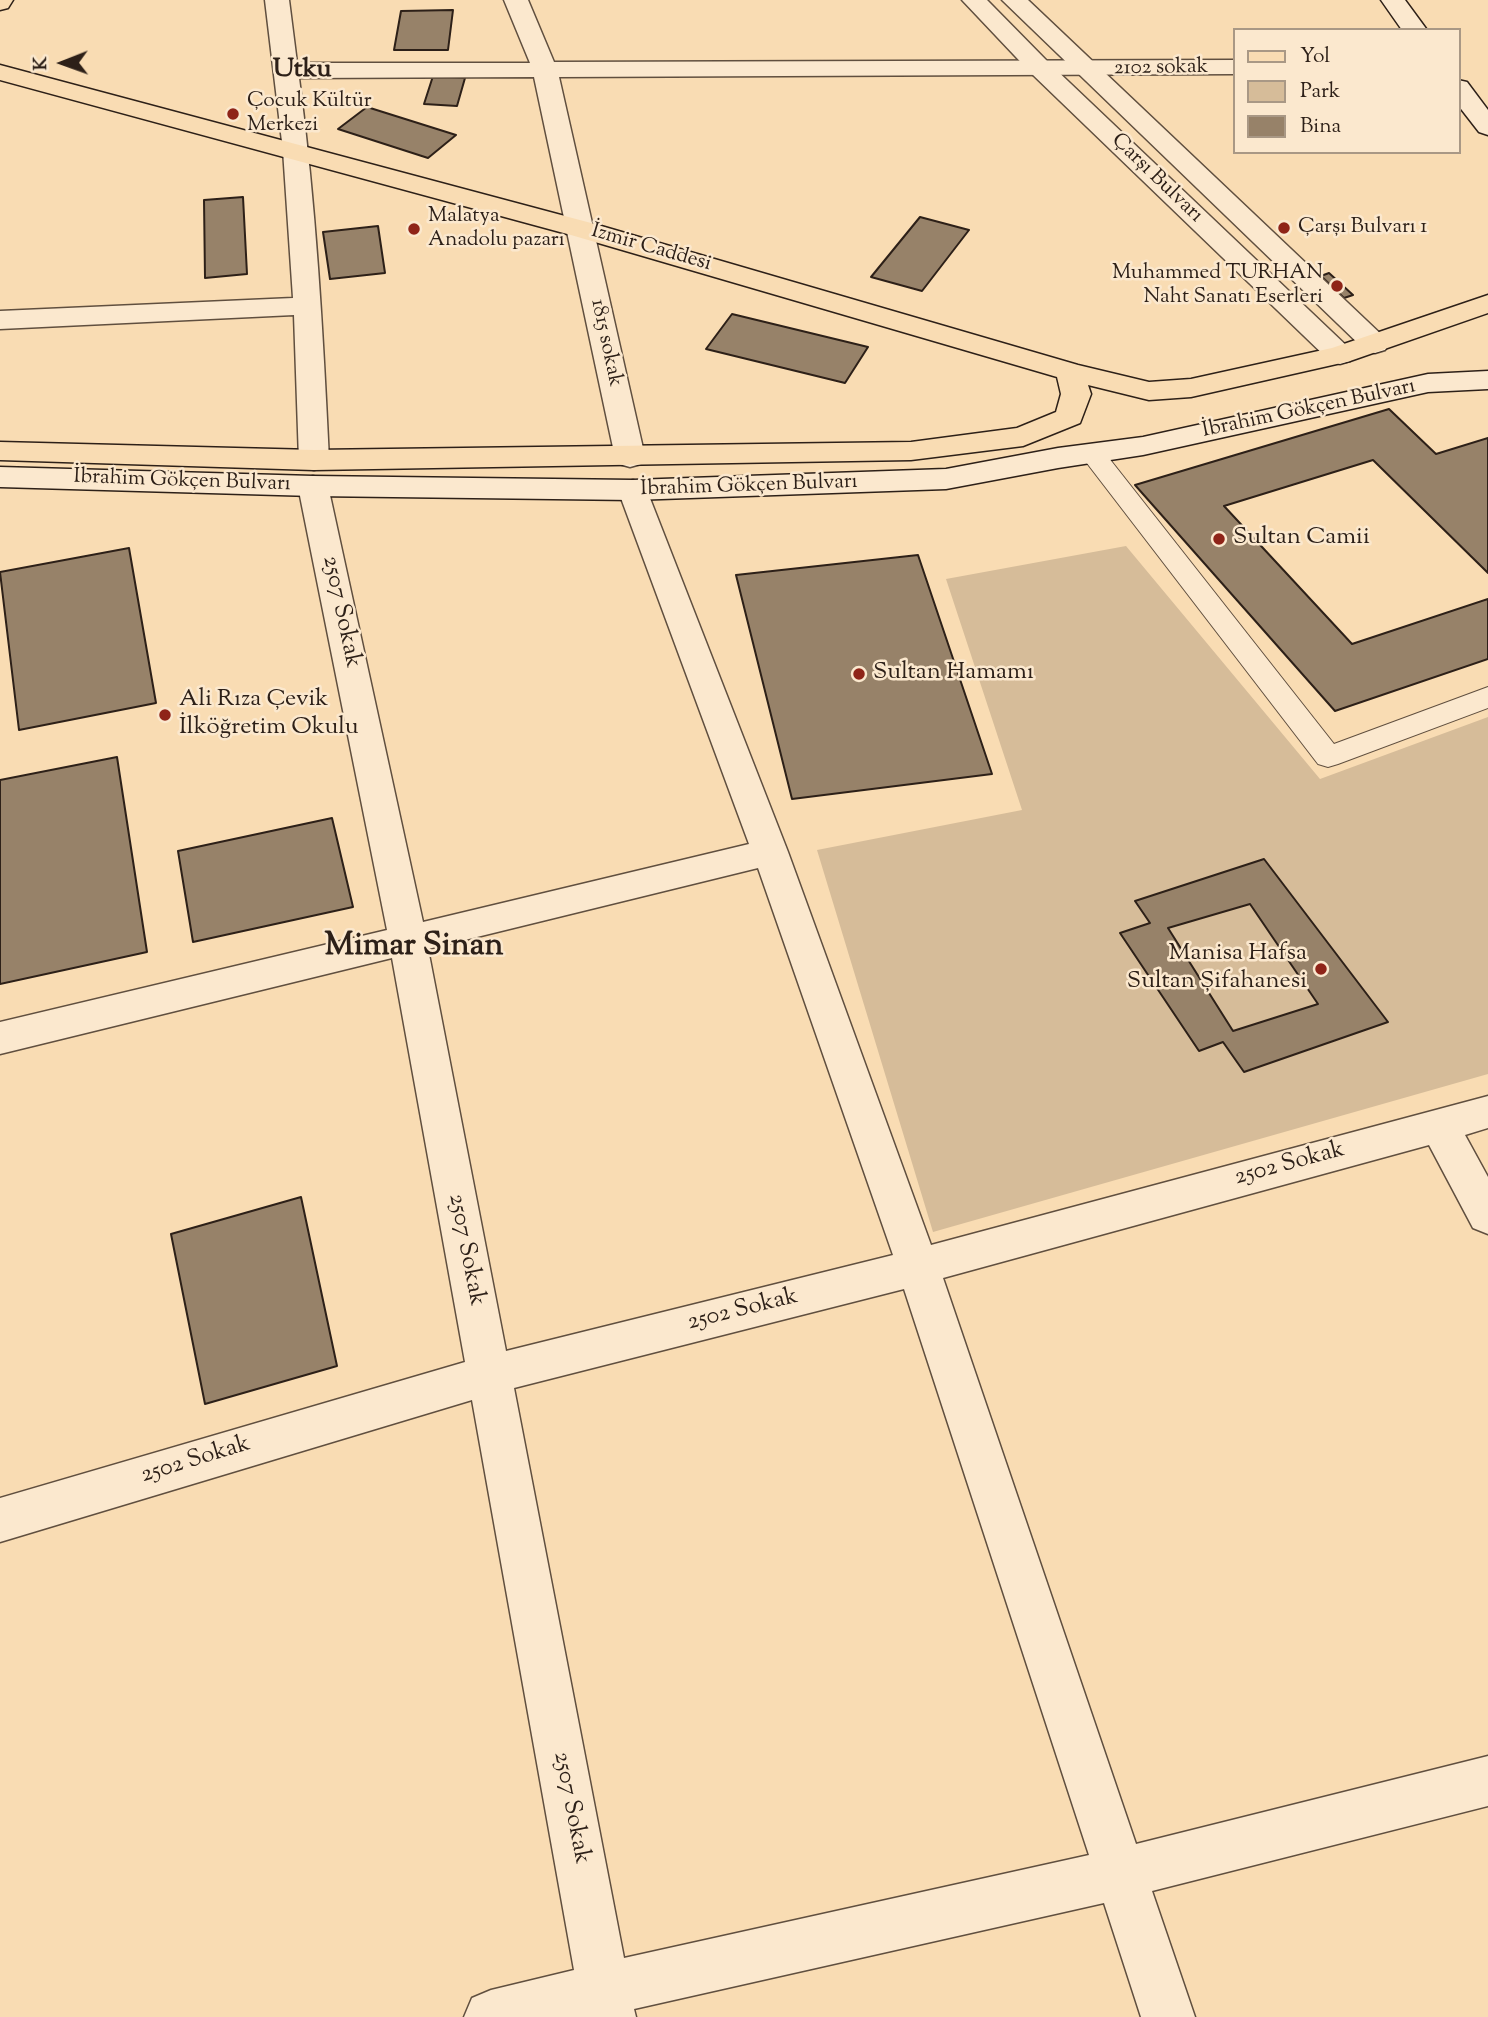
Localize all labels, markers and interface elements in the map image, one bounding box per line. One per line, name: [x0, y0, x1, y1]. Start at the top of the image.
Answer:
north arrow: [28, 28, 98, 98]
legend: [1232, 28, 1460, 154]
text: Yol: [1300, 42, 1330, 72]
text: K: [28, 56, 55, 71]
district label: Utku: [273, 56, 331, 88]
street label: 2102 sokak: [1114, 56, 1208, 82]
text: Park: [1300, 77, 1340, 107]
place label: Çocuk Kültür Merkezi: [247, 89, 372, 139]
marker: Çocuk Kültür Merkezi: [225, 106, 241, 122]
text: Bina: [1300, 112, 1341, 142]
street label: Çarşı Bulvarı: [1105, 129, 1207, 229]
place label: Malatya Anadolu pazarı: [428, 204, 565, 254]
place label: Çarşı Bulvarı 1: [1298, 215, 1427, 241]
street label: İzmir Caddesi: [588, 220, 714, 278]
marker: Çarşı Bulvarı 1: [1276, 220, 1292, 236]
marker: Malatya Anadolu pazarı: [406, 221, 422, 237]
place label: Muhammed TURHAN Naht Sanatı Eserleri: [1112, 261, 1323, 311]
marker: Muhammed TURHAN Naht Sanatı Eserleri: [1329, 278, 1345, 294]
street label: 1815 sokak: [583, 297, 627, 389]
street label: İbrahim Gökçen Bulvarı: [1200, 375, 1418, 445]
street label: İbrahim Gökçen Bulvarı: [73, 466, 291, 498]
street label: İbrahim Gökçen Bulvarı: [640, 471, 858, 503]
place label: Sultan Camii: [1233, 525, 1370, 553]
marker: Sultan Camii: [1211, 531, 1227, 547]
street label: 2507 Sokak: [314, 553, 366, 671]
place label: Sultan Hamamı: [873, 660, 1034, 688]
marker: Sultan Hamamı: [851, 666, 867, 682]
place label: Ali Rıza Çevik İlköğretim Okulu: [179, 687, 359, 743]
marker: Ali Rıza Çevik İlköğretim Okulu: [157, 707, 173, 723]
district label: Mimar Sinan: [325, 930, 503, 968]
place label: Manisa Hafsa Sultan Şifahanesi: [1127, 941, 1307, 997]
marker: Manisa Hafsa Sultan Şifahanesi: [1313, 961, 1329, 977]
street label: 2502 Sokak: [1232, 1136, 1348, 1194]
street label: 2507 Sokak: [440, 1191, 490, 1309]
street label: 2502 Sokak: [685, 1283, 801, 1339]
street label: 2502 Sokak: [138, 1431, 254, 1491]
street label: 2507 Sokak: [545, 1749, 595, 1867]

